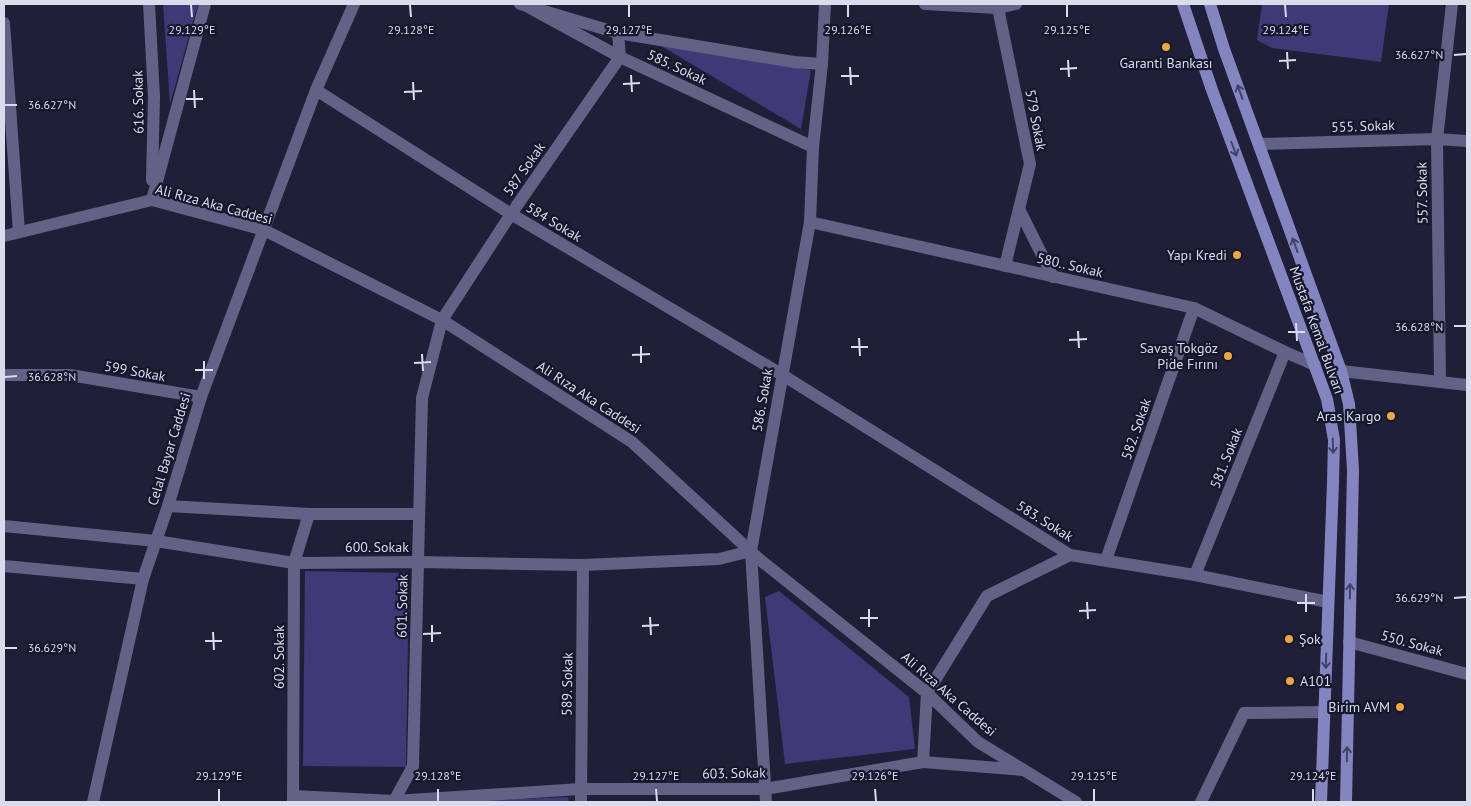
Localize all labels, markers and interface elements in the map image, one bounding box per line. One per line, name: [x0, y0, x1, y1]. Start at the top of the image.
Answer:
text: 29.129°E: [169, 22, 215, 37]
text: 29.128°E: [388, 22, 434, 37]
text: 29.127°E: [606, 22, 652, 37]
text: 29.126°E: [825, 22, 871, 37]
text: 29.125°E: [1044, 22, 1090, 37]
text: 29.124°E: [1263, 22, 1309, 37]
marker: Garanti Bankası: [1160, 41, 1172, 53]
street label: 585. Sokak: [644, 45, 710, 89]
text: 36.627°N: [1395, 47, 1443, 62]
place label: Garanti Bankası: [1119, 54, 1213, 72]
street label: 616. Sokak: [128, 70, 148, 134]
one-way arrow: [1235, 85, 1244, 100]
street label: 579 Sokak: [1021, 88, 1051, 152]
text: 36.627°N: [28, 97, 76, 112]
street label: 555. Sokak: [1331, 116, 1396, 136]
street label: 587 Sokak: [499, 139, 549, 199]
one-way arrow: [1230, 141, 1239, 156]
street label: 557. Sokak: [1412, 161, 1432, 224]
street label: Ali Rıza Aka Caddesi: [153, 180, 275, 228]
street label: 584 Sokak: [523, 198, 585, 246]
one-way arrow: [1290, 237, 1300, 253]
place label: Yapı Kredi: [1167, 246, 1227, 264]
street label: 580.. Sokak: [1035, 249, 1105, 281]
marker: Yapı Kredi: [1231, 249, 1243, 261]
street label: Mustafa Kemal Bulvarı: [1286, 264, 1348, 396]
text: 36.628°N: [1395, 319, 1443, 334]
place label: Savaş Tokgöz Pide Fırını: [1140, 339, 1218, 373]
marker: Savaş Tokgöz Pide Fırını: [1222, 350, 1234, 362]
street label: 599 Sokak: [103, 357, 167, 385]
street label: Ali Rıza Aka Caddesi: [534, 357, 644, 437]
street label: 586. Sokak: [748, 367, 776, 433]
text: 36.628°N: [28, 369, 76, 384]
street label: Celal Bayar Caddesi: [143, 390, 195, 508]
street label: 582. Sokak: [1117, 396, 1155, 462]
place label: Aras Kargo: [1317, 407, 1381, 425]
marker: Aras Kargo: [1385, 410, 1397, 422]
street label: 581. Sokak: [1206, 425, 1246, 491]
one-way arrow: [1329, 438, 1338, 454]
street label: 583. Sokak: [1013, 496, 1077, 546]
street label: 600. Sokak: [345, 538, 409, 556]
street label: 601. Sokak: [392, 574, 412, 638]
one-way arrow: [1345, 583, 1355, 600]
text: 36.629°N: [1395, 590, 1443, 605]
street label: 602. Sokak: [270, 625, 288, 689]
street label: 550. Sokak: [1379, 626, 1445, 660]
place label: Şok: [1299, 630, 1321, 648]
marker: Şok: [1283, 633, 1295, 645]
text: 36.629°N: [28, 640, 76, 655]
street label: Ali Rıza Aka Caddesi: [898, 648, 1000, 740]
street label: 589. Sokak: [557, 652, 577, 716]
one-way arrow: [1321, 652, 1330, 668]
place label: A101: [1300, 672, 1331, 690]
marker: A101: [1284, 675, 1296, 687]
place label: Birim AVM: [1328, 698, 1390, 716]
marker: Birim AVM: [1394, 701, 1406, 713]
one-way arrow: [1342, 746, 1352, 762]
street label: 603. Sokak: [702, 763, 766, 783]
text: 29.129°E: [196, 768, 242, 783]
text: 29.128°E: [415, 768, 461, 783]
text: 29.127°E: [633, 768, 679, 783]
text: 29.126°E: [852, 768, 898, 783]
text: 29.125°E: [1071, 768, 1117, 783]
text: 29.124°E: [1290, 768, 1336, 783]

